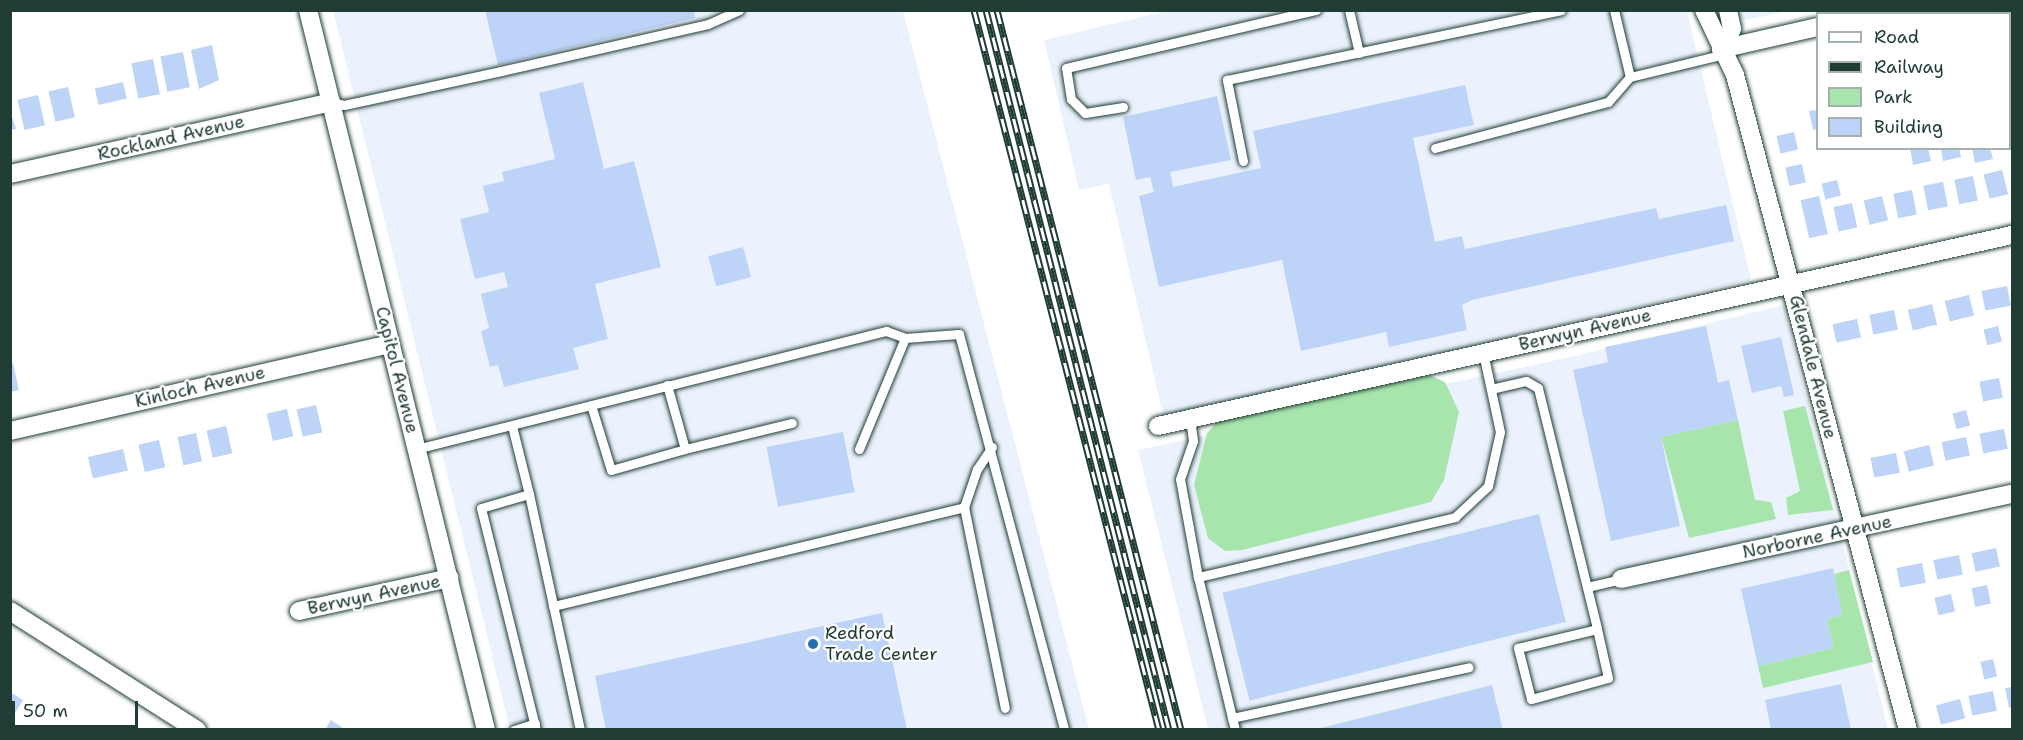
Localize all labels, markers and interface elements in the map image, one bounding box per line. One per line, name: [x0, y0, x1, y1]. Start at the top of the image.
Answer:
legend: [1816, 12, 2011, 150]
text: Road: [1874, 25, 1919, 49]
text: Railway: [1874, 55, 1944, 79]
text: Park: [1874, 85, 1913, 109]
street label: Rockland Avenue: [95, 111, 247, 165]
text: Building: [1874, 115, 1943, 139]
street label: Glendale Avenue: [1785, 293, 1841, 441]
street label: Capitol Avenue: [371, 304, 423, 436]
street label: Berwyn Avenue: [1517, 304, 1653, 356]
street label: Kinloch Avenue: [133, 362, 267, 412]
street label: Norborne Avenue: [1740, 511, 1894, 563]
street label: Berwyn Avenue: [306, 570, 442, 620]
place label: Redford Trade Center: [825, 623, 938, 666]
marker: Redford Trade Center: [806, 637, 820, 651]
scale bar: [15, 689, 141, 727]
text: 50 m: [23, 699, 68, 723]

